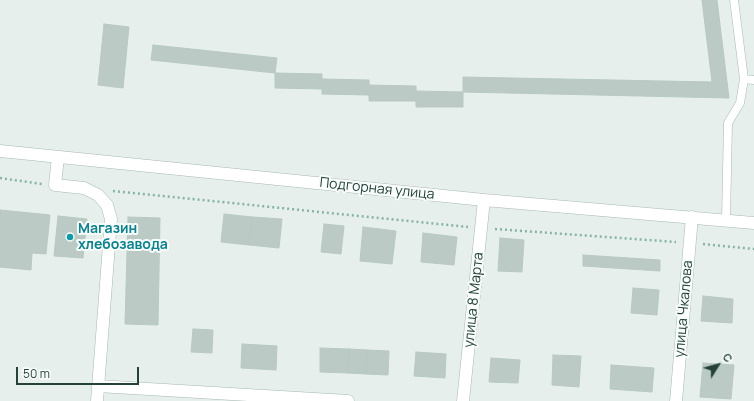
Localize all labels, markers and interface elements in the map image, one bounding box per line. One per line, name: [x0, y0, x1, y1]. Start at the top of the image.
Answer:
street label: Подгорная улица: [319, 175, 435, 203]
place label: Магазин хлебозавода: [78, 221, 168, 254]
marker: Магазин хлебозавода: [65, 232, 75, 242]
street label: улица 8 Марта: [461, 252, 487, 348]
street label: улица Чкалова: [671, 260, 697, 358]
north arrow: [698, 345, 738, 385]
text: С: [720, 350, 736, 365]
scale bar: [18, 359, 141, 385]
text: 50 m: [23, 365, 50, 382]

